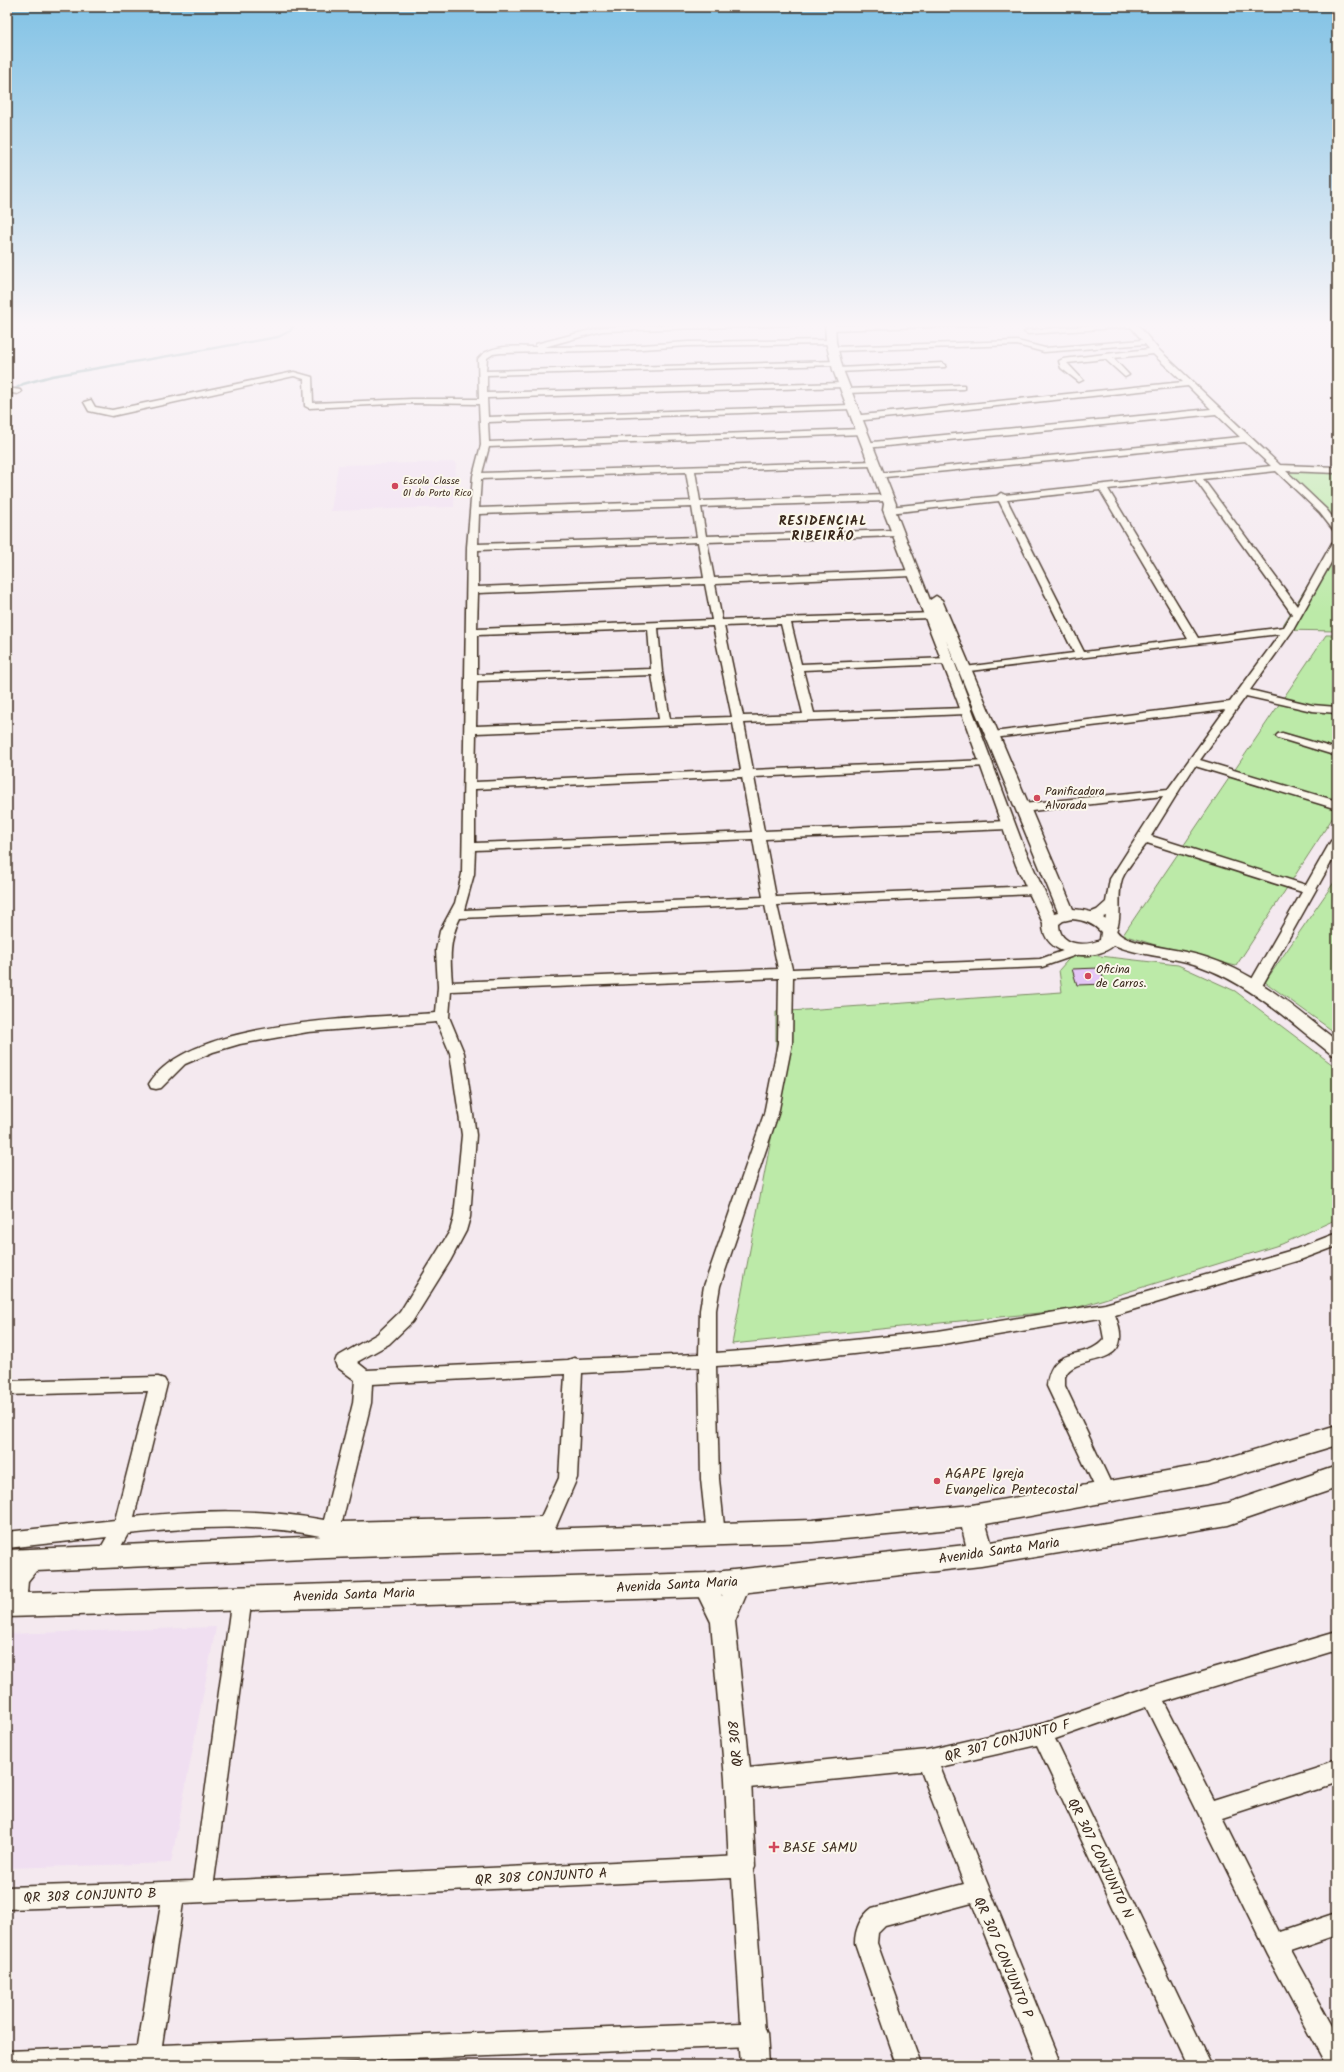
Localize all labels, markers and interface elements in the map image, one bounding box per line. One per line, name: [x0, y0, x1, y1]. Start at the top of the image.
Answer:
place label: Escola Classe 01 do Porto Rico: [403, 473, 472, 501]
marker: Escola Classe 01 do Porto Rico: [390, 481, 400, 491]
district label: RESIDENCIAL RIBEIRÃO: [779, 511, 867, 547]
place label: Panificadora Alvorada: [1045, 782, 1105, 815]
marker: Panificadora Alvorada: [1032, 793, 1042, 803]
place label: Oficina de Carros.: [1096, 960, 1147, 993]
marker: Oficina de Carros.: [1083, 971, 1093, 981]
place label: AGAPE Igreja Evangelica Pentecostal: [945, 1463, 1079, 1501]
marker: AGAPE Igreja Evangelica Pentecostal: [932, 1476, 942, 1486]
street label: Avenida Santa Maria: [937, 1532, 1061, 1570]
street label: Avenida Santa Maria: [616, 1571, 738, 1599]
street label: Avenida Santa Maria: [293, 1582, 415, 1608]
street label: QR 307 CONJUNTO F: [942, 1713, 1074, 1768]
street label: QR 308: [723, 1719, 749, 1768]
street label: QR 307 CONJUNTO N: [1061, 1794, 1139, 1923]
place label: BASE SAMU: [783, 1837, 857, 1859]
marker: BASE SAMU: [768, 1841, 780, 1853]
street label: QR 308 CONJUNTO A: [474, 1863, 608, 1891]
street label: QR 308 CONJUNTO B: [23, 1883, 157, 1909]
street label: QR 307 CONJUNTO P: [968, 1893, 1039, 2022]

